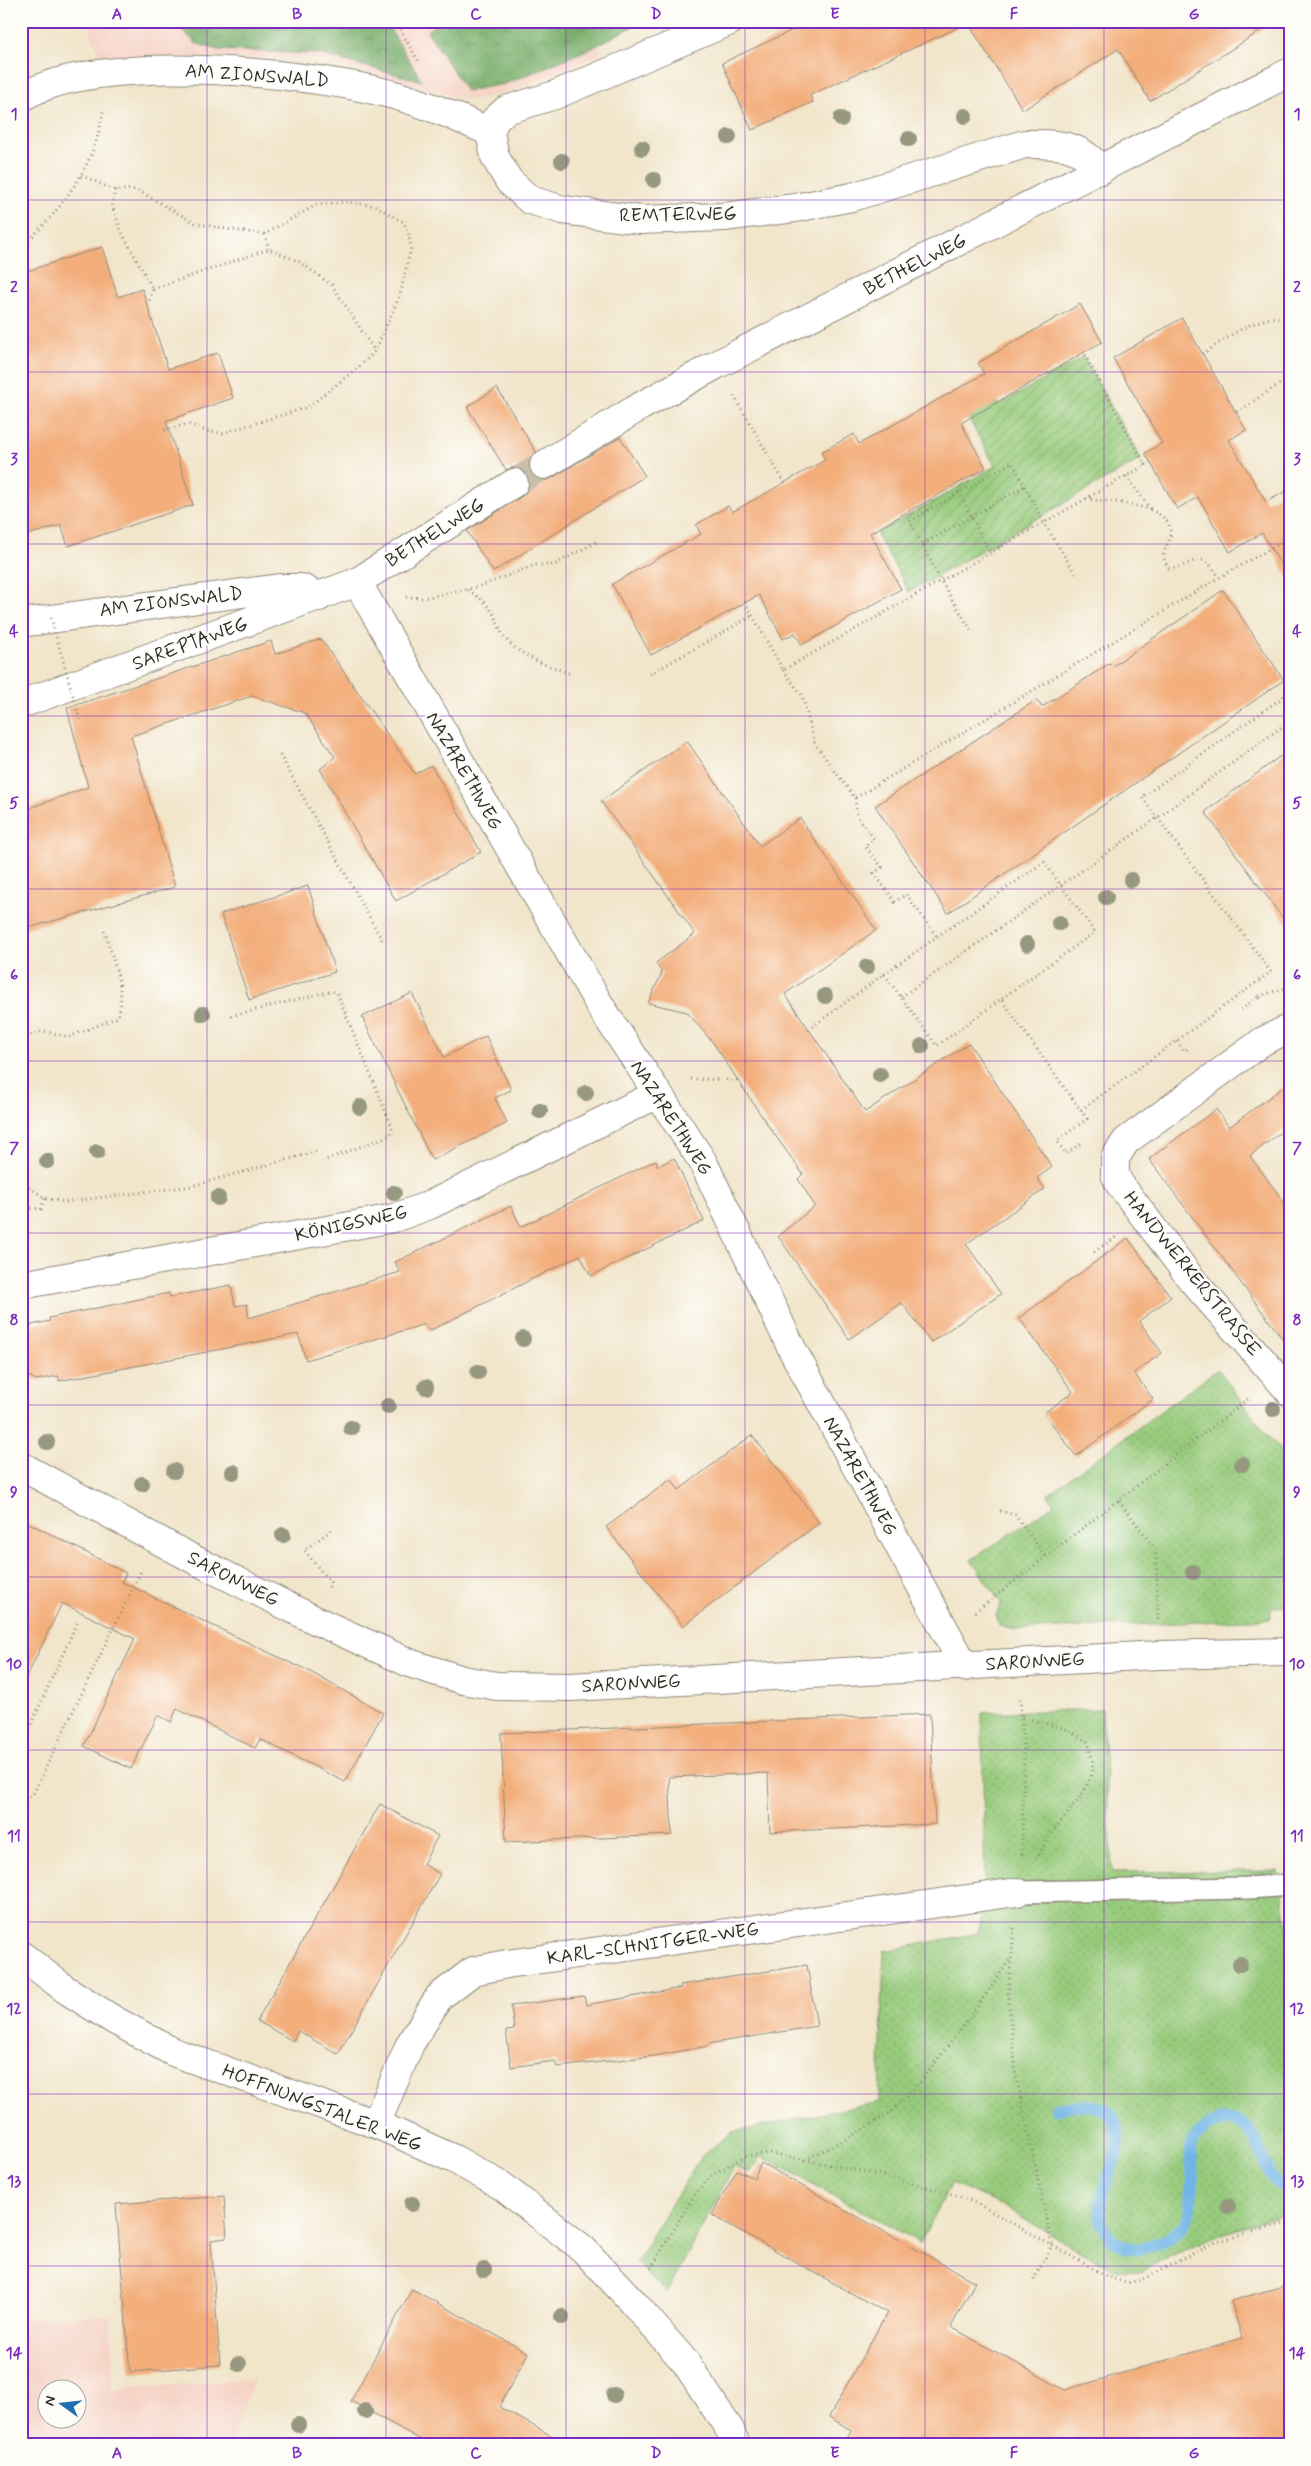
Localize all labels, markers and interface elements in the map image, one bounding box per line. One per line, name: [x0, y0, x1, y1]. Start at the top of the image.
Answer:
text: A: [112, 4, 122, 25]
text: B: [292, 4, 302, 25]
text: C: [470, 4, 482, 25]
text: D: [650, 4, 662, 25]
text: E: [830, 4, 840, 25]
text: F: [1010, 4, 1019, 25]
text: G: [1189, 4, 1200, 25]
street label: AM ZIONSWALD: [184, 59, 330, 93]
text: 1: [10, 104, 18, 125]
text: 1: [1293, 104, 1301, 125]
street label: REMTERWEG: [619, 201, 737, 229]
street label: BETHELWEG: [859, 228, 971, 302]
text: 2: [10, 277, 18, 298]
text: 2: [1293, 277, 1301, 298]
text: 3: [10, 449, 18, 470]
text: 3: [1293, 449, 1301, 470]
street label: BETHELWEG: [381, 493, 489, 573]
street label: AM ZIONSWALD: [98, 581, 244, 623]
street label: SAREPTAWEG: [129, 612, 251, 676]
text: 4: [9, 621, 19, 642]
text: 4: [1292, 621, 1302, 642]
street label: NAZARETHWEG: [420, 707, 508, 835]
text: 5: [9, 793, 19, 814]
text: 5: [1292, 793, 1302, 814]
text: 6: [10, 965, 18, 986]
text: 6: [1293, 965, 1301, 986]
street label: NAZARETHWEG: [624, 1056, 718, 1180]
text: 7: [9, 1138, 19, 1159]
text: 7: [1292, 1138, 1302, 1159]
street label: HANDWERKERSTRASSE: [1118, 1186, 1266, 1362]
street label: KÖNIGSWEG: [292, 1200, 410, 1248]
text: 8: [9, 1310, 19, 1331]
text: 8: [1292, 1310, 1302, 1331]
street label: NAZARETHWEG: [817, 1412, 903, 1540]
text: 9: [10, 1482, 18, 1503]
text: 9: [1293, 1482, 1301, 1503]
street label: SARONWEG: [183, 1545, 283, 1613]
street label: SARONWEG: [985, 1647, 1085, 1677]
text: 10: [6, 1654, 22, 1675]
text: 10: [1289, 1654, 1305, 1675]
street label: SARONWEG: [581, 1669, 681, 1699]
text: 11: [7, 1826, 21, 1847]
text: 11: [1290, 1826, 1304, 1847]
street label: KARL-SCHNITGER-WEG: [546, 1917, 760, 1971]
text: 12: [6, 1999, 22, 2020]
text: 12: [1289, 1999, 1305, 2020]
street label: HOFFNUNGSTALER WEG: [219, 2058, 425, 2158]
text: 13: [7, 2171, 21, 2192]
text: 13: [1290, 2171, 1304, 2192]
text: 14: [6, 2343, 23, 2364]
text: 14: [1289, 2343, 1306, 2364]
north arrow: [38, 2378, 88, 2428]
text: N: [41, 2394, 60, 2408]
text: A: [112, 2443, 122, 2464]
text: B: [292, 2443, 302, 2464]
text: C: [470, 2443, 482, 2464]
text: D: [650, 2443, 662, 2464]
text: E: [830, 2443, 840, 2464]
text: F: [1010, 2443, 1019, 2464]
text: G: [1189, 2443, 1200, 2464]

